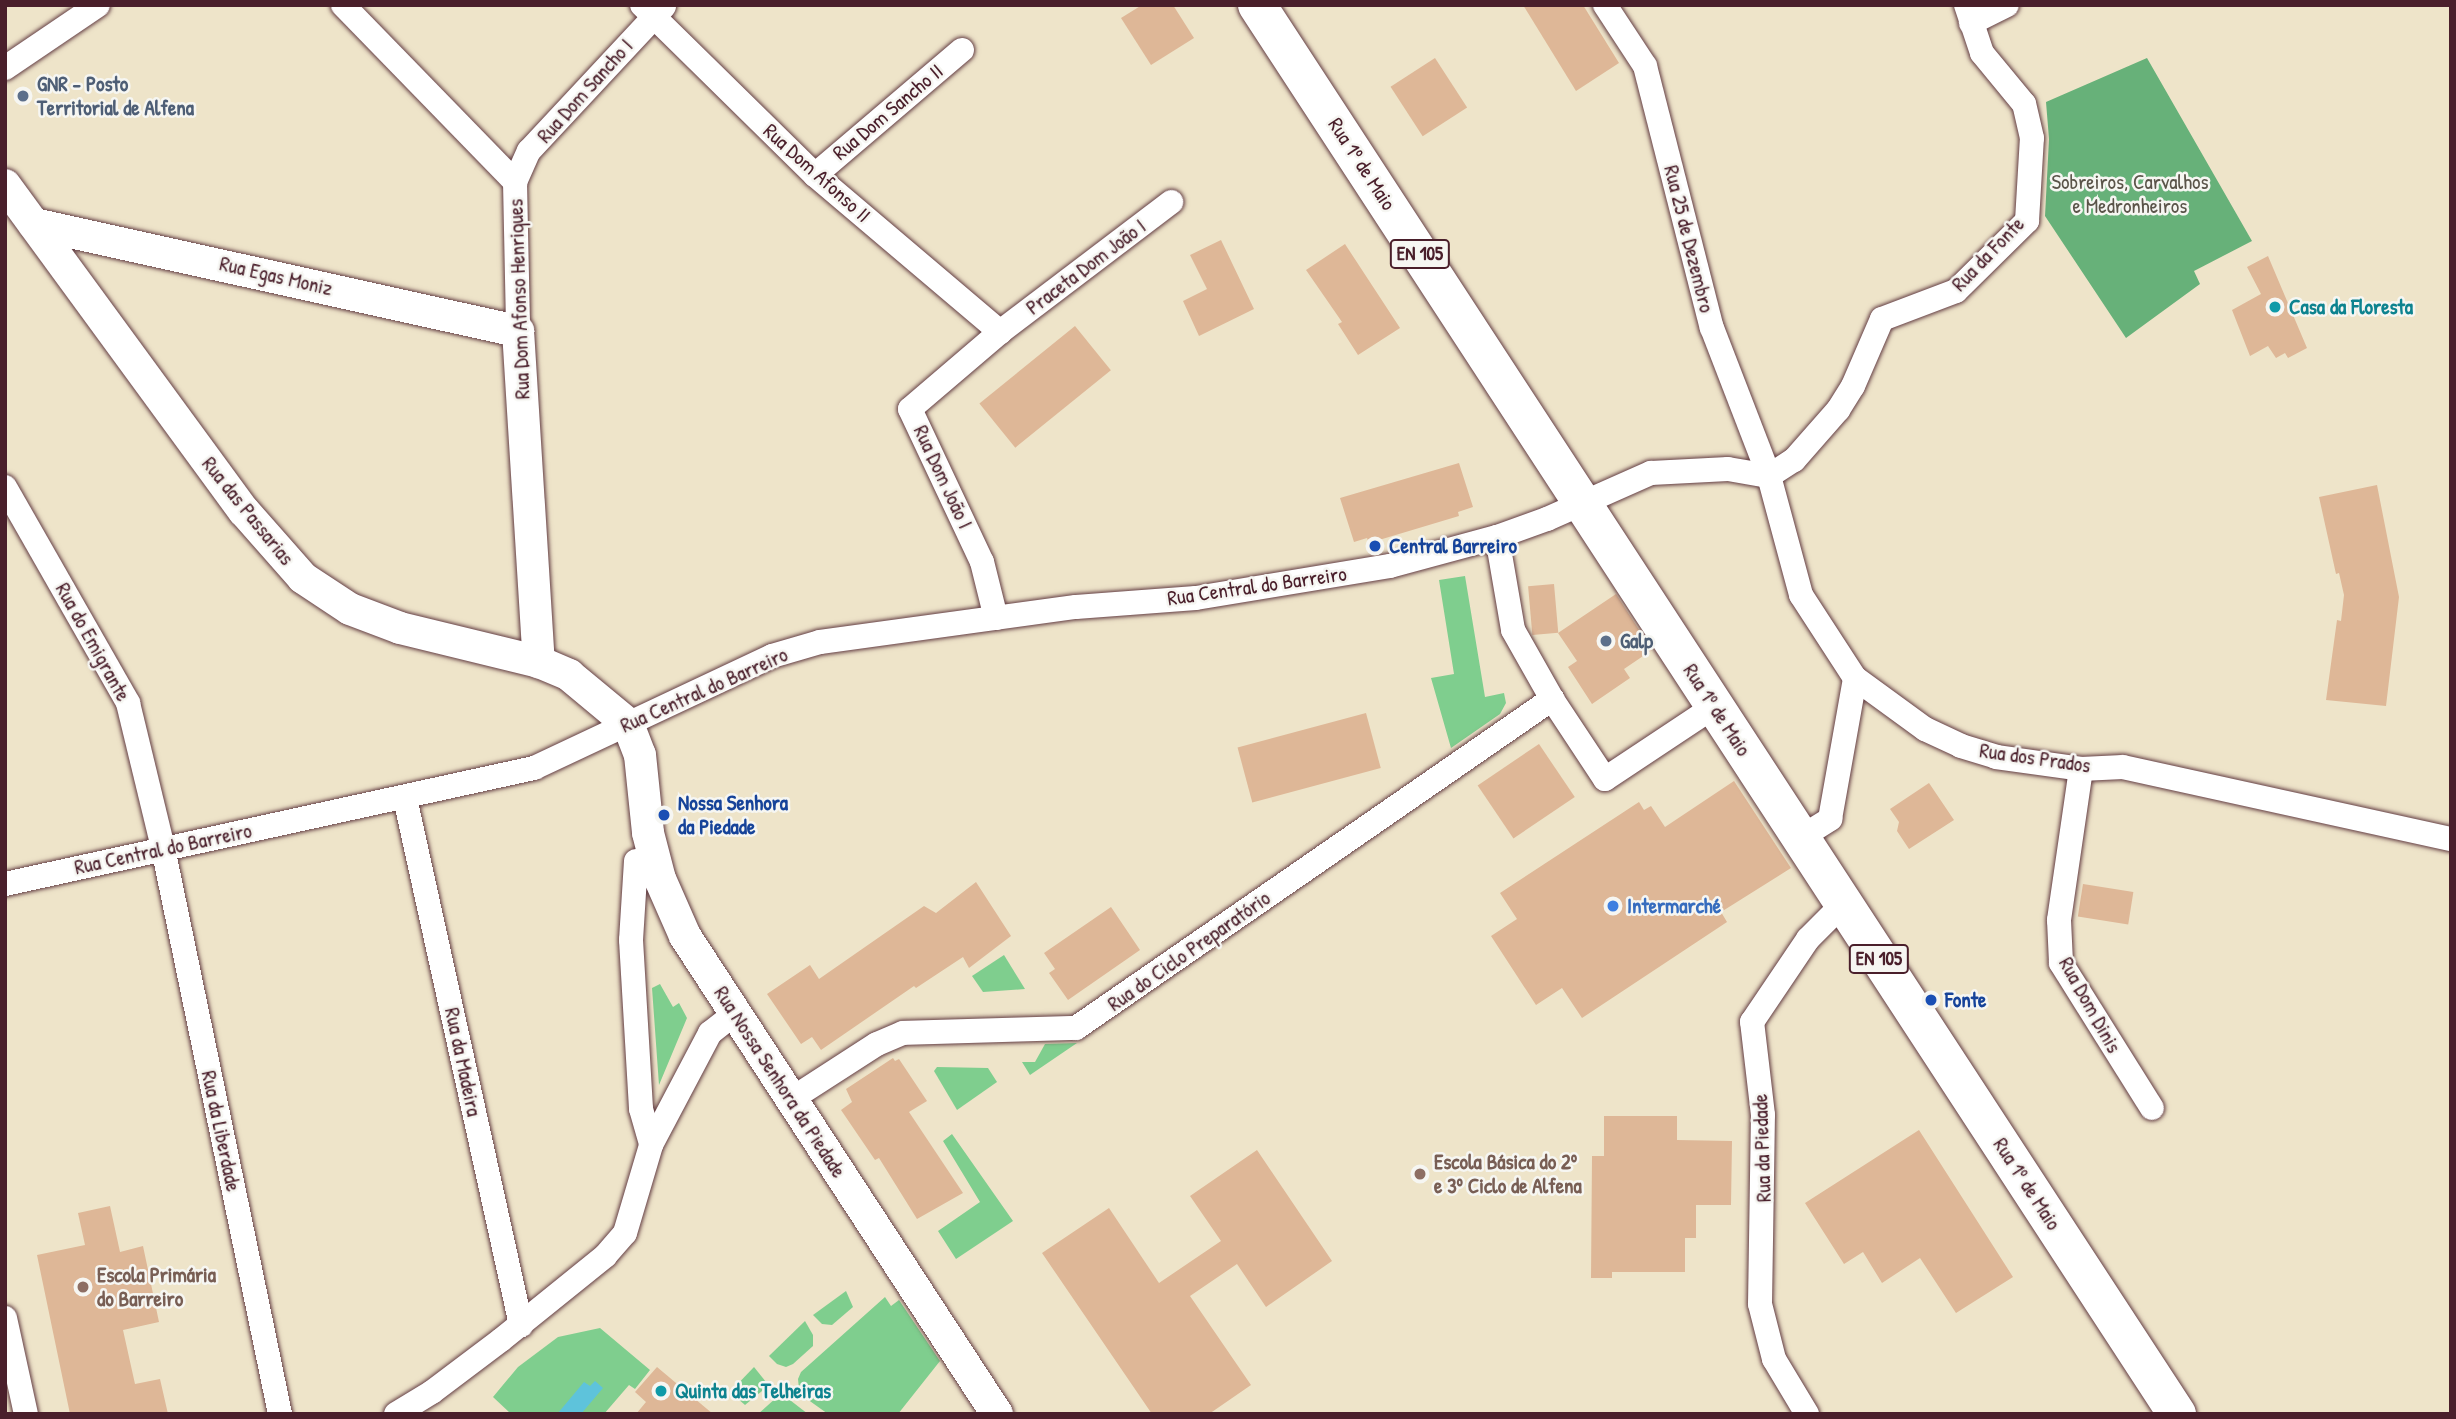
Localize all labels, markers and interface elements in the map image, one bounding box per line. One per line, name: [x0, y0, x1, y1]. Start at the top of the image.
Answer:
street label: Rua Dom Sancho I: [532, 34, 638, 148]
street label: Rua Dom Sancho II: [828, 59, 948, 165]
place label: GNR - Posto Territorial de Alfena: [37, 71, 194, 121]
marker: GNR - Posto Territorial de Alfena: [15, 88, 31, 104]
street label: Rua 1º de Maio: [1323, 113, 1401, 215]
street label: Rua Dom Afonso II: [758, 118, 876, 228]
street label: Rua 25 de Dezembro: [1659, 163, 1719, 315]
park label: Sobreiros, Carvalhos e Medronheiros: [2051, 169, 2209, 219]
street label: Rua Dom Afonso Henriques: [503, 198, 535, 400]
street label: Rua da Fonte: [1946, 212, 2030, 296]
street label: Praceta Dom João I: [1021, 214, 1151, 320]
road number: EN 105: [1388, 238, 1452, 270]
street label: Rua Egas Moniz: [217, 251, 335, 301]
place label: Casa da Floresta: [2289, 294, 2413, 320]
marker: Casa da Floresta: [2267, 299, 2283, 315]
street label: Rua Dom João I: [908, 421, 978, 533]
street label: Rua das Passarias: [197, 452, 299, 570]
place label: Central Barreiro: [1389, 533, 1517, 559]
marker: Central Barreiro: [1367, 538, 1383, 554]
street label: Rua Central do Barreiro: [1166, 561, 1348, 611]
street label: Rua do Emigrante: [50, 578, 136, 706]
place label: Galp: [1620, 628, 1653, 654]
marker: Galp: [1598, 633, 1614, 649]
street label: Rua Central do Barreiro: [616, 642, 792, 738]
street label: Rua 1º de Maio: [1678, 659, 1756, 761]
street label: Rua dos Prados: [1978, 738, 2092, 778]
place label: Nossa Senhora da Piedade: [678, 790, 788, 840]
marker: Nossa Senhora da Piedade: [656, 807, 672, 823]
street label: Rua Central do Barreiro: [72, 818, 254, 880]
street label: Rua do Ciclo Preparatório: [1103, 885, 1275, 1017]
place label: Intermarché: [1627, 893, 1721, 919]
marker: Intermarché: [1605, 898, 1621, 914]
road number: EN 105: [1848, 944, 1910, 974]
street label: Rua Dom Dinis: [2053, 953, 2127, 1057]
street label: Rua Nossa Senhora da Piedade: [709, 982, 851, 1182]
place label: Fonte: [1945, 987, 1986, 1013]
marker: Fonte: [1923, 992, 1939, 1008]
street label: Rua da Madeira: [439, 1005, 487, 1119]
street label: Rua da Liberdade: [196, 1068, 246, 1194]
street label: Rua da Piedade: [1748, 1093, 1776, 1203]
street label: Rua 1º de Maio: [1988, 1133, 2066, 1235]
place label: Escola Básica do 2º e 3º Ciclo de Alfena: [1434, 1149, 1582, 1199]
marker: Escola Básica do 2º e 3º Ciclo de Alfena: [1412, 1166, 1428, 1182]
place label: Escola Primária do Barreiro: [97, 1262, 216, 1312]
marker: Escola Primária do Barreiro: [75, 1279, 91, 1295]
place label: Quinta das Telheiras: [675, 1378, 831, 1404]
marker: Quinta das Telheiras: [653, 1383, 669, 1399]

